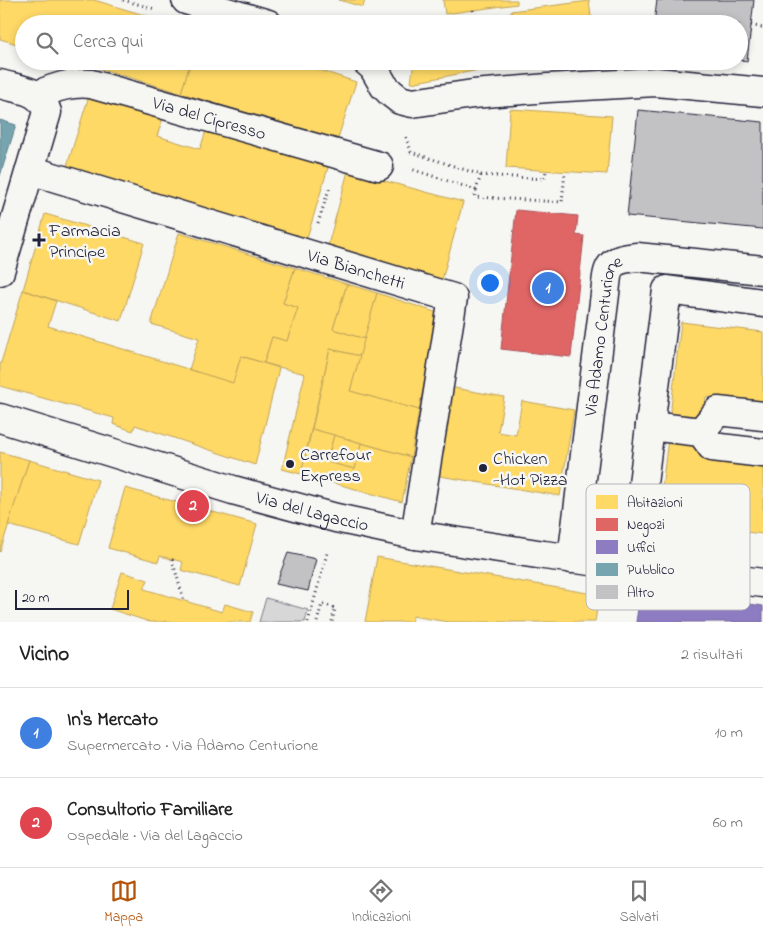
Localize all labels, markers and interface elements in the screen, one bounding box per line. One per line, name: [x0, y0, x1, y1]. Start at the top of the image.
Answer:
search box: [15, 15, 748, 70]
icon: search: [33, 29, 61, 57]
text: Cerca qui: [73, 29, 143, 56]
street label: Via del Cipresso: [148, 91, 269, 148]
place label: Farmacia Principe: [48, 219, 121, 266]
marker: Farmacia Principe: [33, 234, 45, 246]
street label: Via Bianchetti: [303, 243, 408, 298]
street label: Via Adamo Centurione: [579, 249, 628, 419]
pin: 1: [532, 269, 564, 307]
your location: [477, 270, 503, 296]
place label: Carrefour Express: [300, 443, 372, 490]
place label: Chicken -Hot Pizza: [493, 447, 568, 494]
marker: Carrefour Express: [284, 458, 296, 470]
marker: Chicken -Hot Pizza: [477, 462, 489, 474]
legend: [586, 484, 750, 610]
street label: Via del Lagaccio: [252, 486, 371, 540]
pin: 2: [177, 487, 209, 525]
text: Abitazioni: [627, 493, 683, 514]
text: Negozi: [627, 515, 665, 537]
text: Uffici: [627, 538, 655, 559]
text: Pubblico: [627, 560, 675, 581]
text: Altro: [627, 583, 654, 604]
scale bar: [15, 587, 129, 610]
text: 20 m: [22, 588, 49, 609]
text: Vicino: [20, 640, 69, 670]
text: 2 risultati: [681, 643, 743, 667]
text: In's Mercato: [67, 707, 158, 734]
text: 1: [33, 721, 39, 745]
text: 10 m: [715, 721, 743, 745]
text: Supermercato · Via Adamo Centurione: [67, 734, 318, 758]
text: Consultorio Familiare: [67, 797, 233, 824]
text: 2: [32, 811, 40, 835]
text: 60 m: [713, 811, 743, 835]
text: Ospedale · Via del Lagaccio: [67, 824, 243, 848]
tab: Mappa: [104, 877, 143, 928]
tab: Indicazioni: [352, 877, 411, 928]
tab: Salvati: [620, 877, 659, 928]

